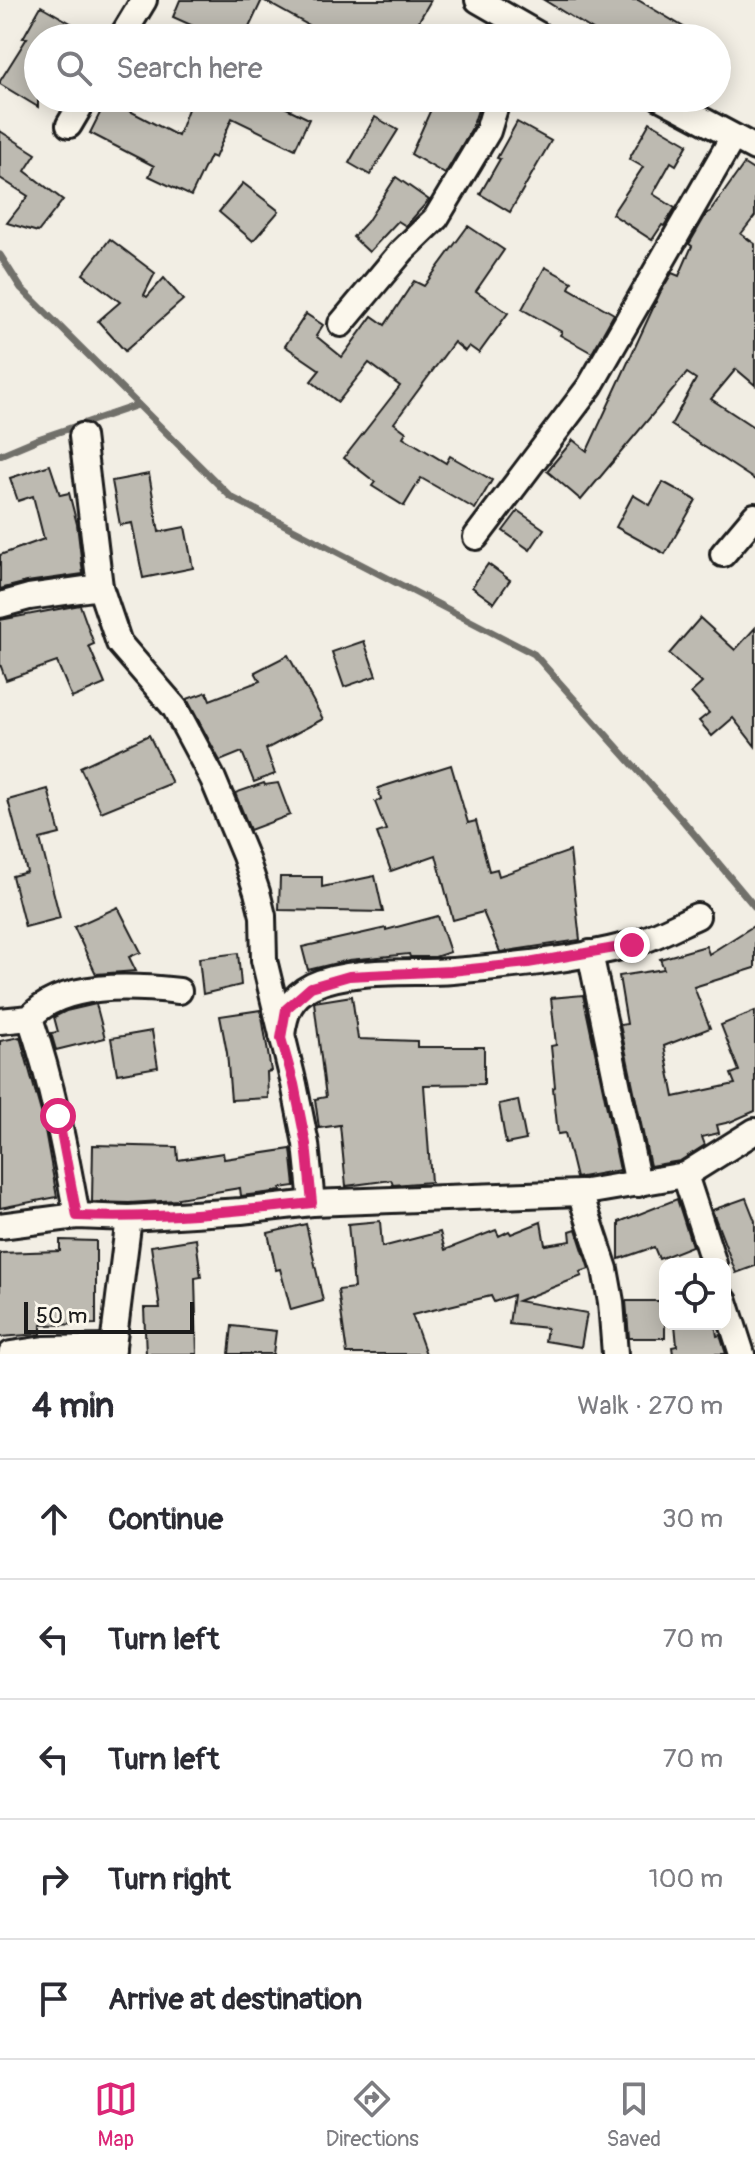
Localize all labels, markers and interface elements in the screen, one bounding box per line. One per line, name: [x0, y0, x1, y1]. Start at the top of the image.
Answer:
search box: [24, 24, 731, 112]
icon: search: [52, 46, 96, 90]
text: Search here: [116, 50, 263, 87]
route end: [614, 927, 650, 963]
route start: [40, 1098, 76, 1134]
map controls: [659, 1258, 731, 1330]
button: locate: [659, 1258, 731, 1330]
scale bar: [24, 1298, 194, 1334]
text: 50 m: [36, 1302, 87, 1330]
text: 4 min: [32, 1385, 114, 1428]
text: Walk · 270 m: [577, 1390, 723, 1422]
icon: ahead: [32, 1497, 76, 1541]
text: Continue: [108, 1501, 223, 1538]
text: 30 m: [662, 1503, 723, 1535]
icon: left: [32, 1617, 76, 1661]
text: Turn left: [108, 1621, 219, 1658]
text: 70 m: [663, 1623, 723, 1655]
icon: left: [32, 1737, 76, 1781]
text: Turn left: [108, 1741, 219, 1778]
text: 70 m: [663, 1743, 723, 1775]
icon: right: [32, 1857, 76, 1901]
text: Turn right: [108, 1861, 231, 1898]
text: 100 m: [649, 1863, 723, 1895]
icon: arrive: [32, 1977, 76, 2021]
text: Arrive at destination: [108, 1981, 362, 2018]
tab: Map: [94, 2077, 138, 2153]
tab: Directions: [326, 2077, 419, 2153]
tab: Saved: [607, 2077, 661, 2153]

